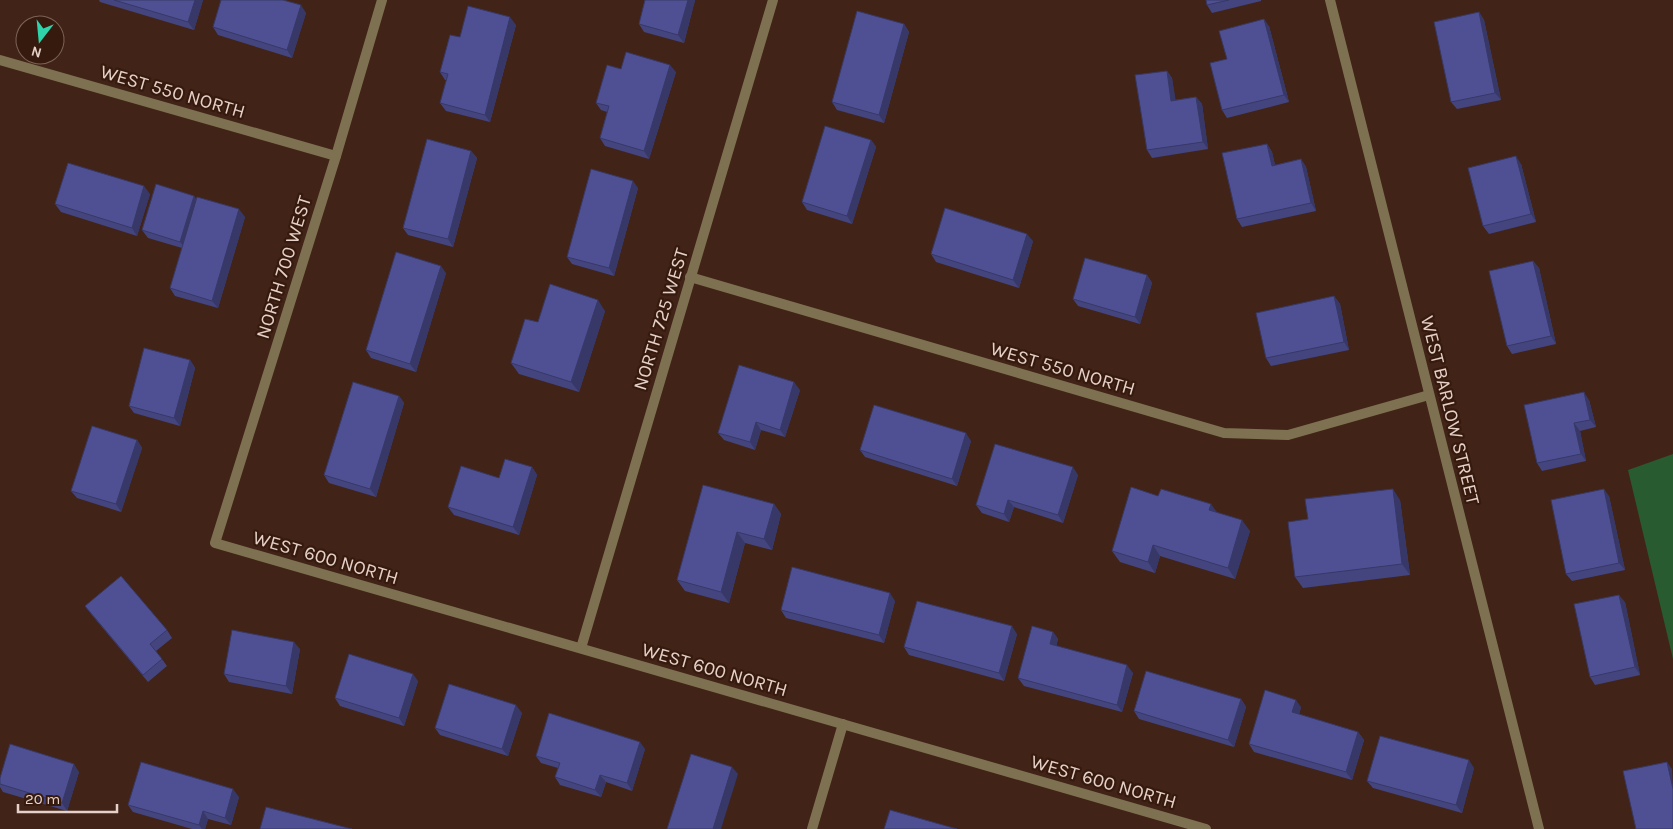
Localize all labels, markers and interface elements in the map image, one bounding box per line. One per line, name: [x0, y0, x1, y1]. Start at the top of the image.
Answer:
north arrow: [15, 15, 65, 65]
text: N: [29, 42, 44, 62]
street label: WEST 550 NORTH: [98, 61, 248, 123]
street label: NORTH 700 WEST: [252, 193, 316, 341]
street label: NORTH 725 WEST: [629, 245, 693, 393]
street label: WEST BARLOW STREET: [1416, 314, 1484, 507]
street label: WEST 550 NORTH: [988, 338, 1138, 400]
street label: WEST 600 NORTH: [250, 527, 401, 589]
street label: WEST 600 NORTH: [639, 639, 790, 701]
street label: WEST 600 NORTH: [1028, 751, 1179, 813]
scale bar: [18, 782, 116, 814]
text: 20 m: [25, 790, 60, 808]

